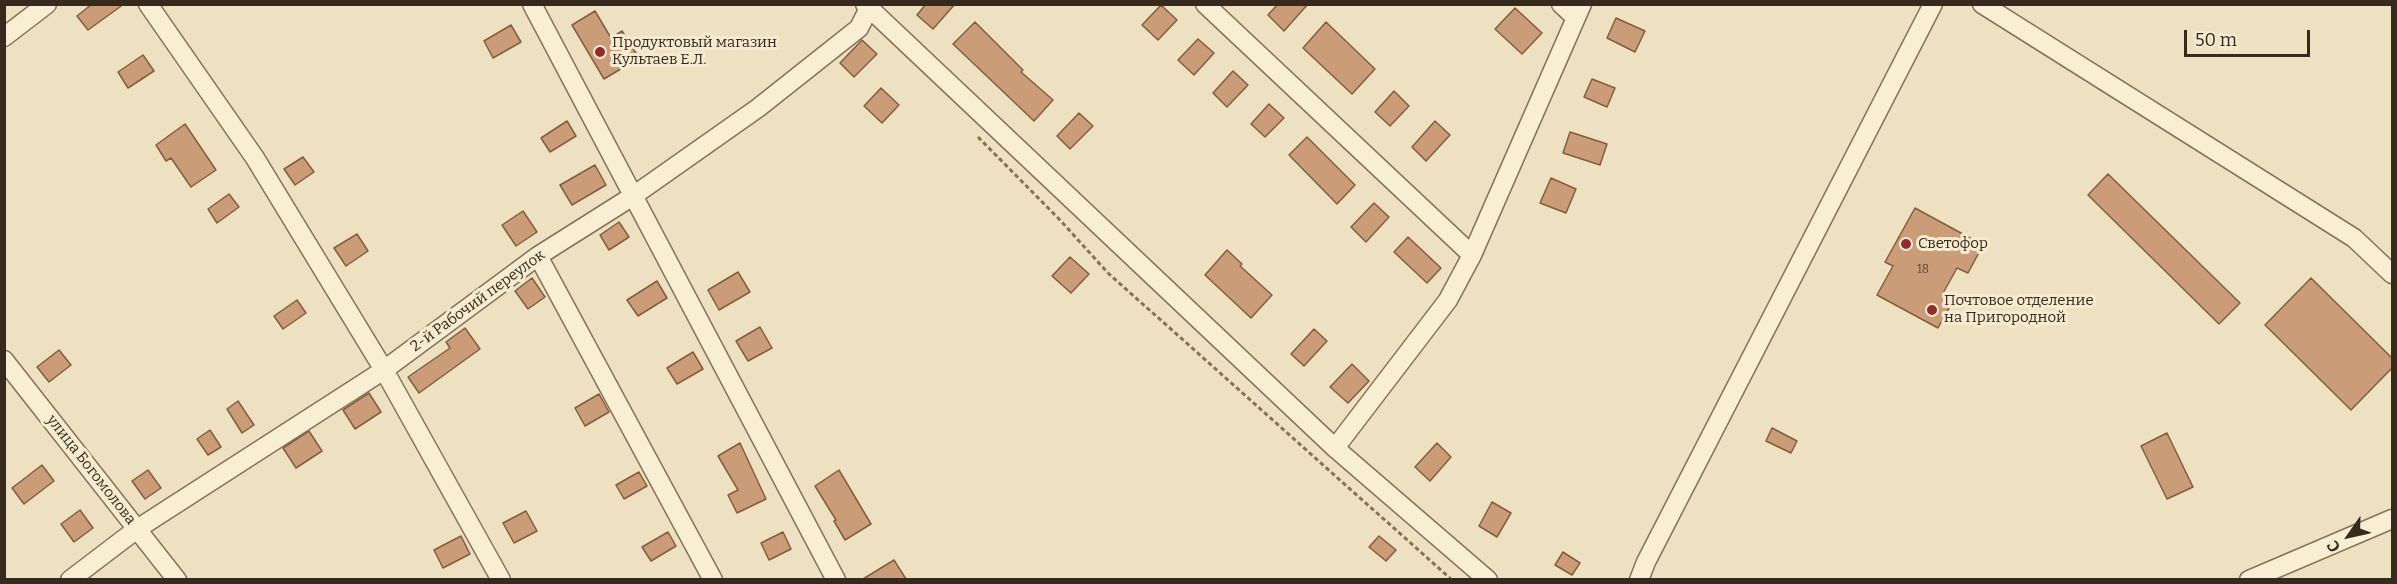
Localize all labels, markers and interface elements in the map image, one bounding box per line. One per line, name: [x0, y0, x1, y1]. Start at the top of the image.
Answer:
scale bar: [2187, 18, 2313, 56]
text: 50 m: [2195, 29, 2237, 51]
place label: Продуктовый магазин Культаев Е.Л.: [612, 34, 777, 69]
marker: Продуктовый магазин Культаев Е.Л.: [593, 45, 607, 59]
place label: Светофор: [1918, 235, 1988, 253]
marker: Светофор: [1899, 237, 1913, 251]
street label: 2-й Рабочий переулок: [407, 246, 549, 356]
house number: 18: [1917, 263, 1929, 277]
place label: Почтовое отделение на Пригородной: [1944, 292, 2094, 327]
marker: Почтовое отделение на Пригородной: [1925, 303, 1939, 317]
street label: улица Богомолова: [43, 412, 139, 528]
north arrow: [2319, 506, 2379, 566]
text: С: [2323, 537, 2344, 556]

